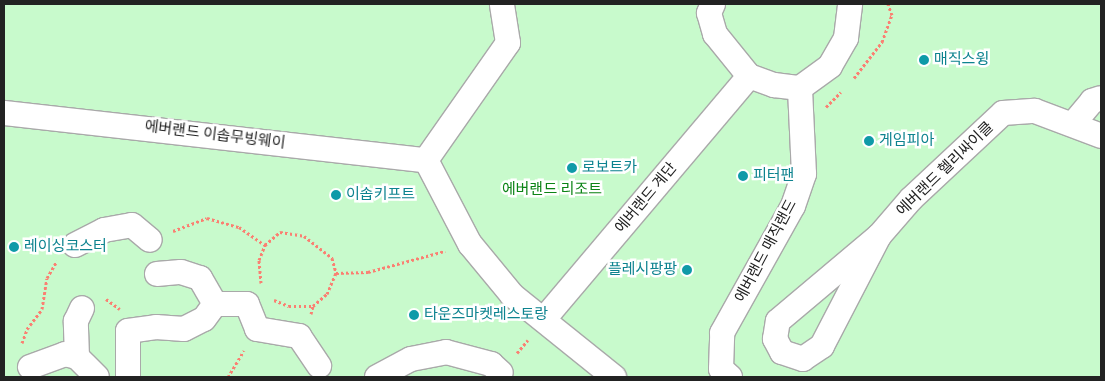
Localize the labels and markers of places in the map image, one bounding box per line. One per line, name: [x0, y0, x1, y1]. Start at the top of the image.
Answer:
place label: 매직스윙: [934, 51, 989, 69]
marker: 매직스윙: [918, 54, 930, 66]
place label: 게임피아: [879, 132, 934, 150]
marker: 게임피아: [863, 135, 875, 147]
place label: 로보트카: [582, 159, 637, 177]
marker: 로보트카: [566, 162, 578, 174]
place label: 피터팬: [753, 167, 794, 185]
marker: 피터팬: [737, 170, 749, 182]
place label: 이솝키프트: [346, 186, 415, 204]
marker: 이솝키프트: [330, 189, 342, 201]
place label: 레이싱코스터: [24, 238, 107, 256]
marker: 레이싱코스터: [8, 241, 20, 253]
place label: 플레시팡팡: [608, 261, 677, 279]
marker: 플레시팡팡: [681, 264, 693, 276]
place label: 타운즈마켓레스토랑: [424, 306, 548, 324]
marker: 타운즈마켓레스토랑: [408, 309, 420, 321]

